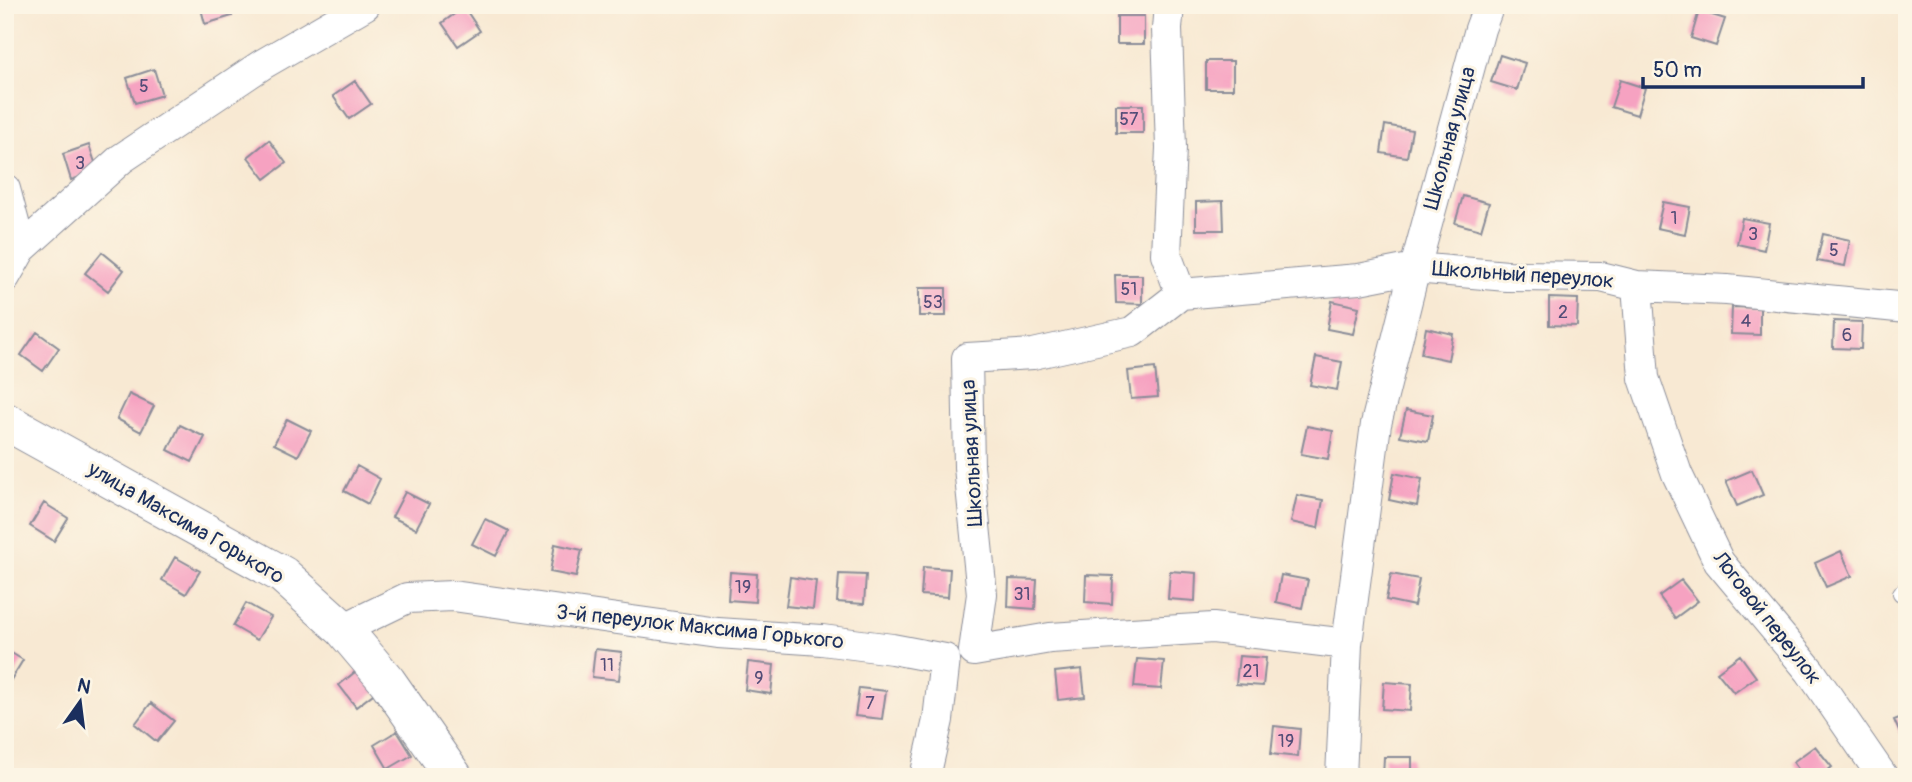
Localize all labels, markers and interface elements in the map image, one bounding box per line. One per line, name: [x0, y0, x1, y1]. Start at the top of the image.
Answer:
scale bar: [1643, 46, 1863, 90]
text: 50 m: [1653, 57, 1702, 84]
street label: Школьная улица: [1418, 64, 1482, 212]
house number: 5: [139, 75, 149, 98]
house number: 57: [1119, 108, 1139, 131]
house number: 3: [75, 152, 85, 175]
house number: 1: [1670, 207, 1678, 230]
house number: 3: [1748, 223, 1758, 246]
house number: 5: [1829, 239, 1839, 262]
street label: Школьный переулок: [1431, 255, 1615, 295]
house number: 51: [1121, 278, 1137, 301]
house number: 53: [923, 291, 943, 314]
house number: 2: [1558, 301, 1568, 324]
house number: 4: [1741, 310, 1752, 333]
house number: 6: [1842, 324, 1852, 347]
street label: Школьная улица: [955, 379, 989, 527]
street label: улица Максима Горького: [82, 455, 289, 590]
street label: Логовой переулок: [1706, 545, 1828, 690]
house number: 19: [735, 576, 751, 599]
house number: 31: [1013, 583, 1031, 606]
street label: 3-й переулок Максима Горького: [555, 598, 845, 656]
house number: 11: [600, 654, 614, 677]
house number: 21: [1242, 660, 1260, 683]
north arrow: [46, 666, 116, 736]
house number: 9: [754, 667, 764, 690]
text: N: [75, 673, 93, 700]
house number: 7: [865, 692, 875, 715]
house number: 19: [1278, 730, 1294, 753]

